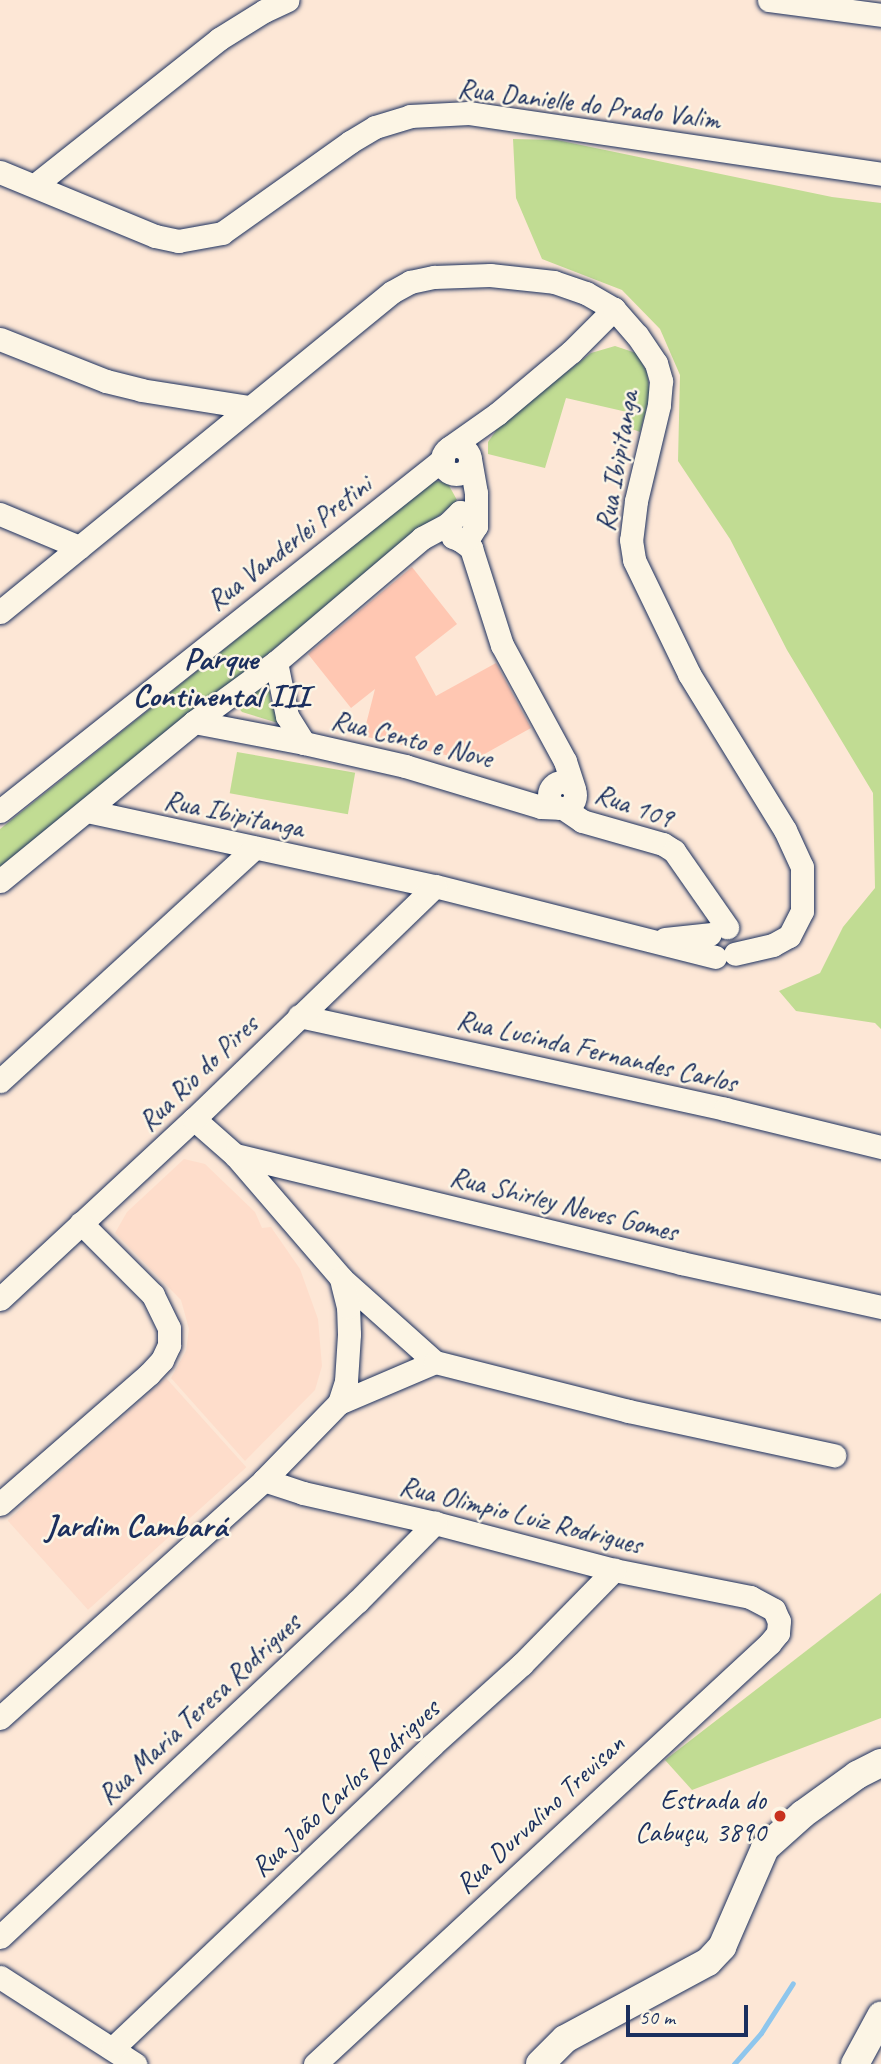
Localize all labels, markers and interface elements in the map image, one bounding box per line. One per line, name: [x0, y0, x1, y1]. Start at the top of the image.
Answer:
street label: Rua Danielle do Prado Valim: [455, 71, 723, 137]
street label: Rua Ibipitanga: [588, 388, 646, 534]
street label: Rua Vanderlei Pretini: [200, 468, 378, 618]
district label: Parque Continental III: [133, 641, 309, 716]
street label: Rua Cento e Nove: [328, 703, 496, 775]
street label: Rua 109: [590, 776, 678, 836]
street label: Rua Ibipitanga: [161, 783, 307, 845]
street label: Rua Lucinda Fernandes Carlos: [454, 1003, 740, 1099]
street label: Rua Rio do Pires: [131, 1007, 265, 1139]
street label: Rua Shirley Neves Gomes: [446, 1159, 682, 1249]
street label: Rua Olimpio Luiz Rodrigues: [396, 1469, 646, 1561]
district label: Jardim Cambará: [45, 1507, 227, 1545]
street label: Rua Maria Teresa Rodrigues: [91, 1606, 307, 1812]
street label: Rua João Carlos Rodrigues: [244, 1692, 446, 1884]
street label: Rua Durvalino Trevisan: [449, 1728, 631, 1900]
place label: Estrada do Cabuçu, 3890: [635, 1783, 766, 1849]
marker: Estrada do Cabuçu, 3890: [772, 1808, 788, 1824]
scale bar: [629, 1990, 752, 2034]
text: 50 m: [639, 2004, 675, 2030]

